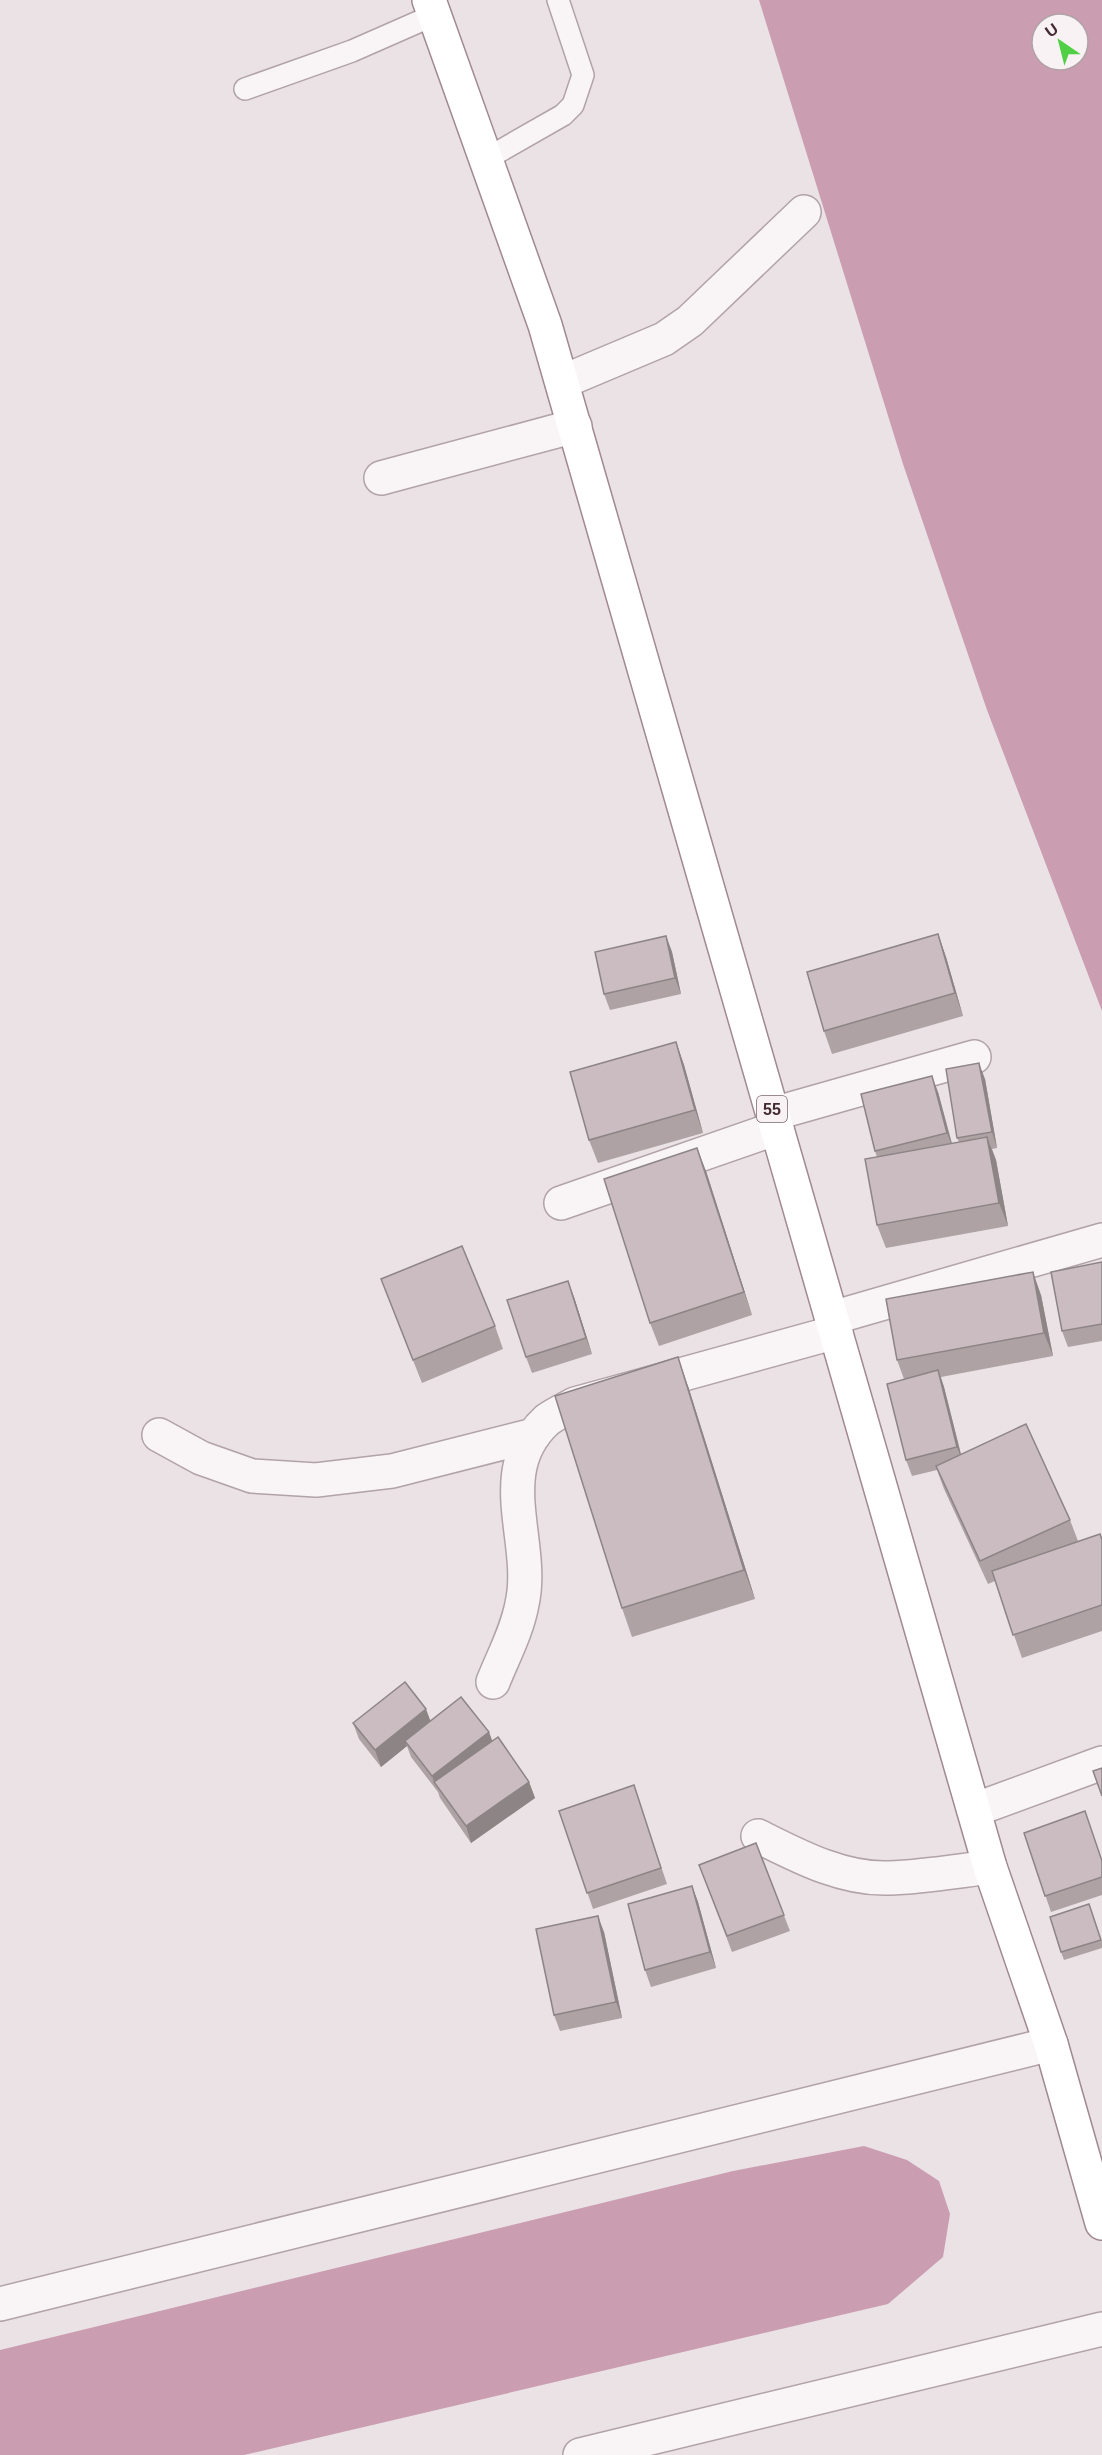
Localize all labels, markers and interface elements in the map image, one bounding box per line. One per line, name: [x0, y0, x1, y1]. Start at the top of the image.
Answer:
north arrow: [1030, 12, 1090, 72]
text: U: [1042, 20, 1061, 40]
road number: 55: [757, 1096, 787, 1122]

